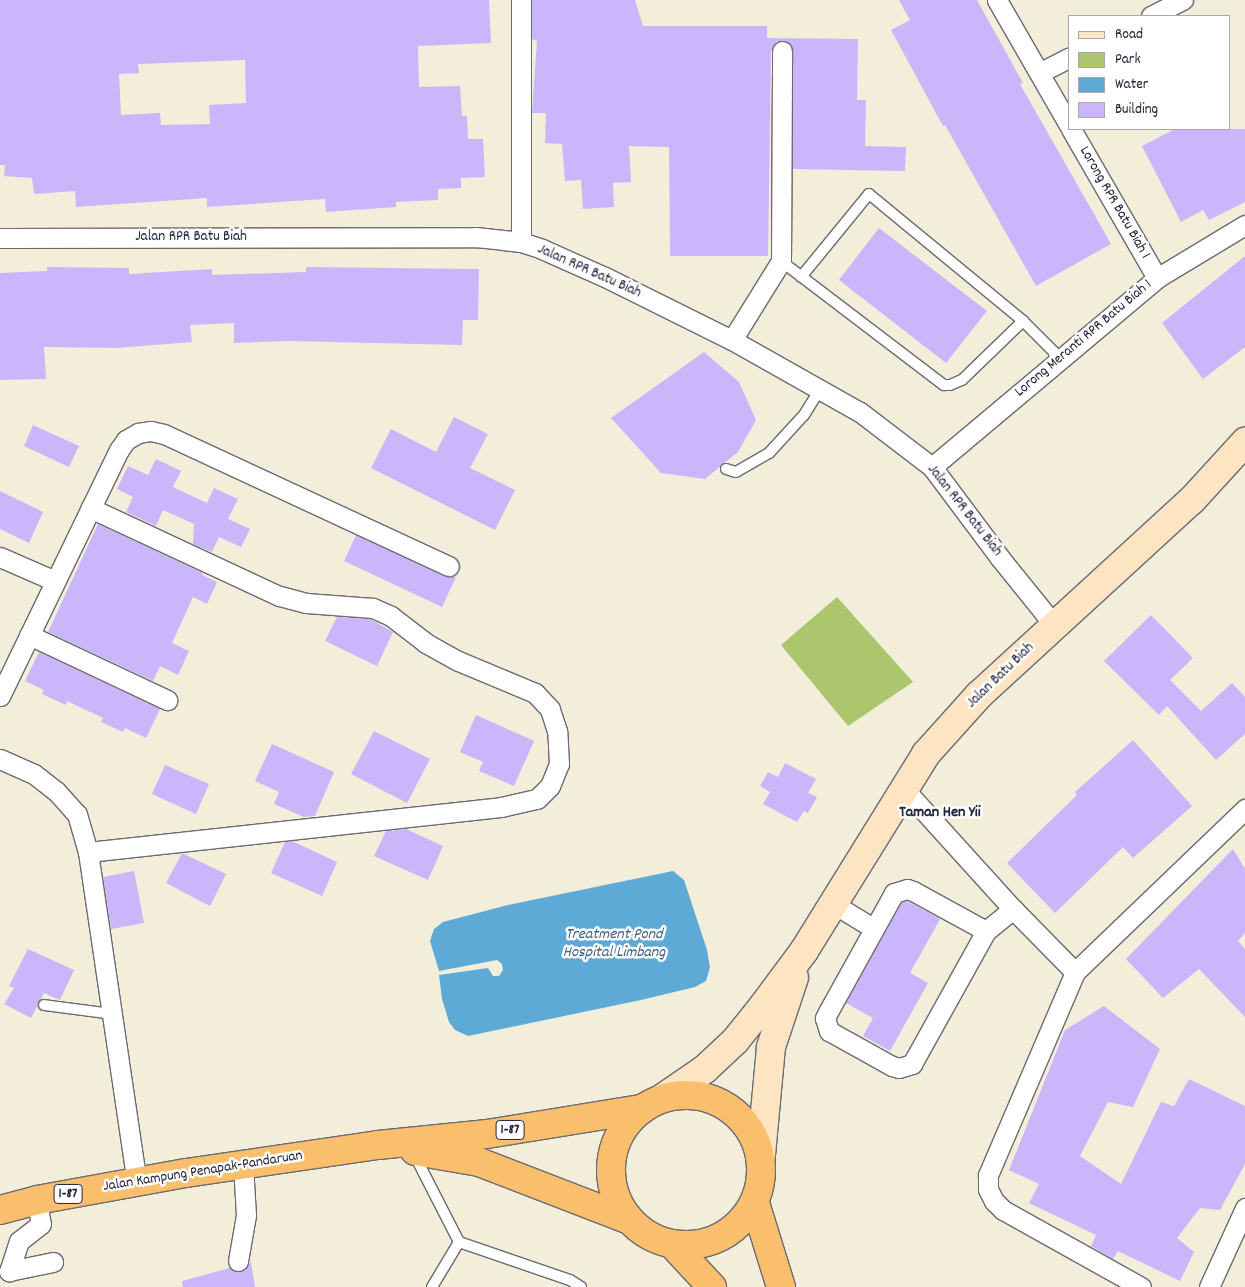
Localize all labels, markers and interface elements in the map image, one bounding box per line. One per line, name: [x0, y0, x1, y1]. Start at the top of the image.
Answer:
legend: [1068, 15, 1230, 130]
text: Road: [1115, 24, 1143, 46]
text: Park: [1115, 49, 1141, 71]
text: Water: [1115, 74, 1148, 96]
text: Building: [1115, 99, 1158, 121]
street label: Lorong RPR Batu Biah 1: [1074, 144, 1154, 262]
street label: Jalan RPR Batu Biah: [135, 229, 247, 247]
street label: Jalan RPR Batu Biah: [534, 241, 644, 303]
street label: Lorong Meranti RPR Batu Biah 1: [1012, 276, 1156, 402]
street label: Jalan RPR Batu Biah: [923, 461, 1005, 561]
street label: Jalan Batu Biah: [964, 639, 1038, 713]
district label: Taman Hen Yii: [899, 803, 981, 823]
water label: Treatment Pond Hospital Limbang: [563, 925, 665, 963]
road number: 1-87: [495, 1118, 525, 1142]
street label: Jalan Kampung Penapak-Pandaruan: [102, 1147, 304, 1197]
road number: 1-87: [53, 1182, 83, 1206]

